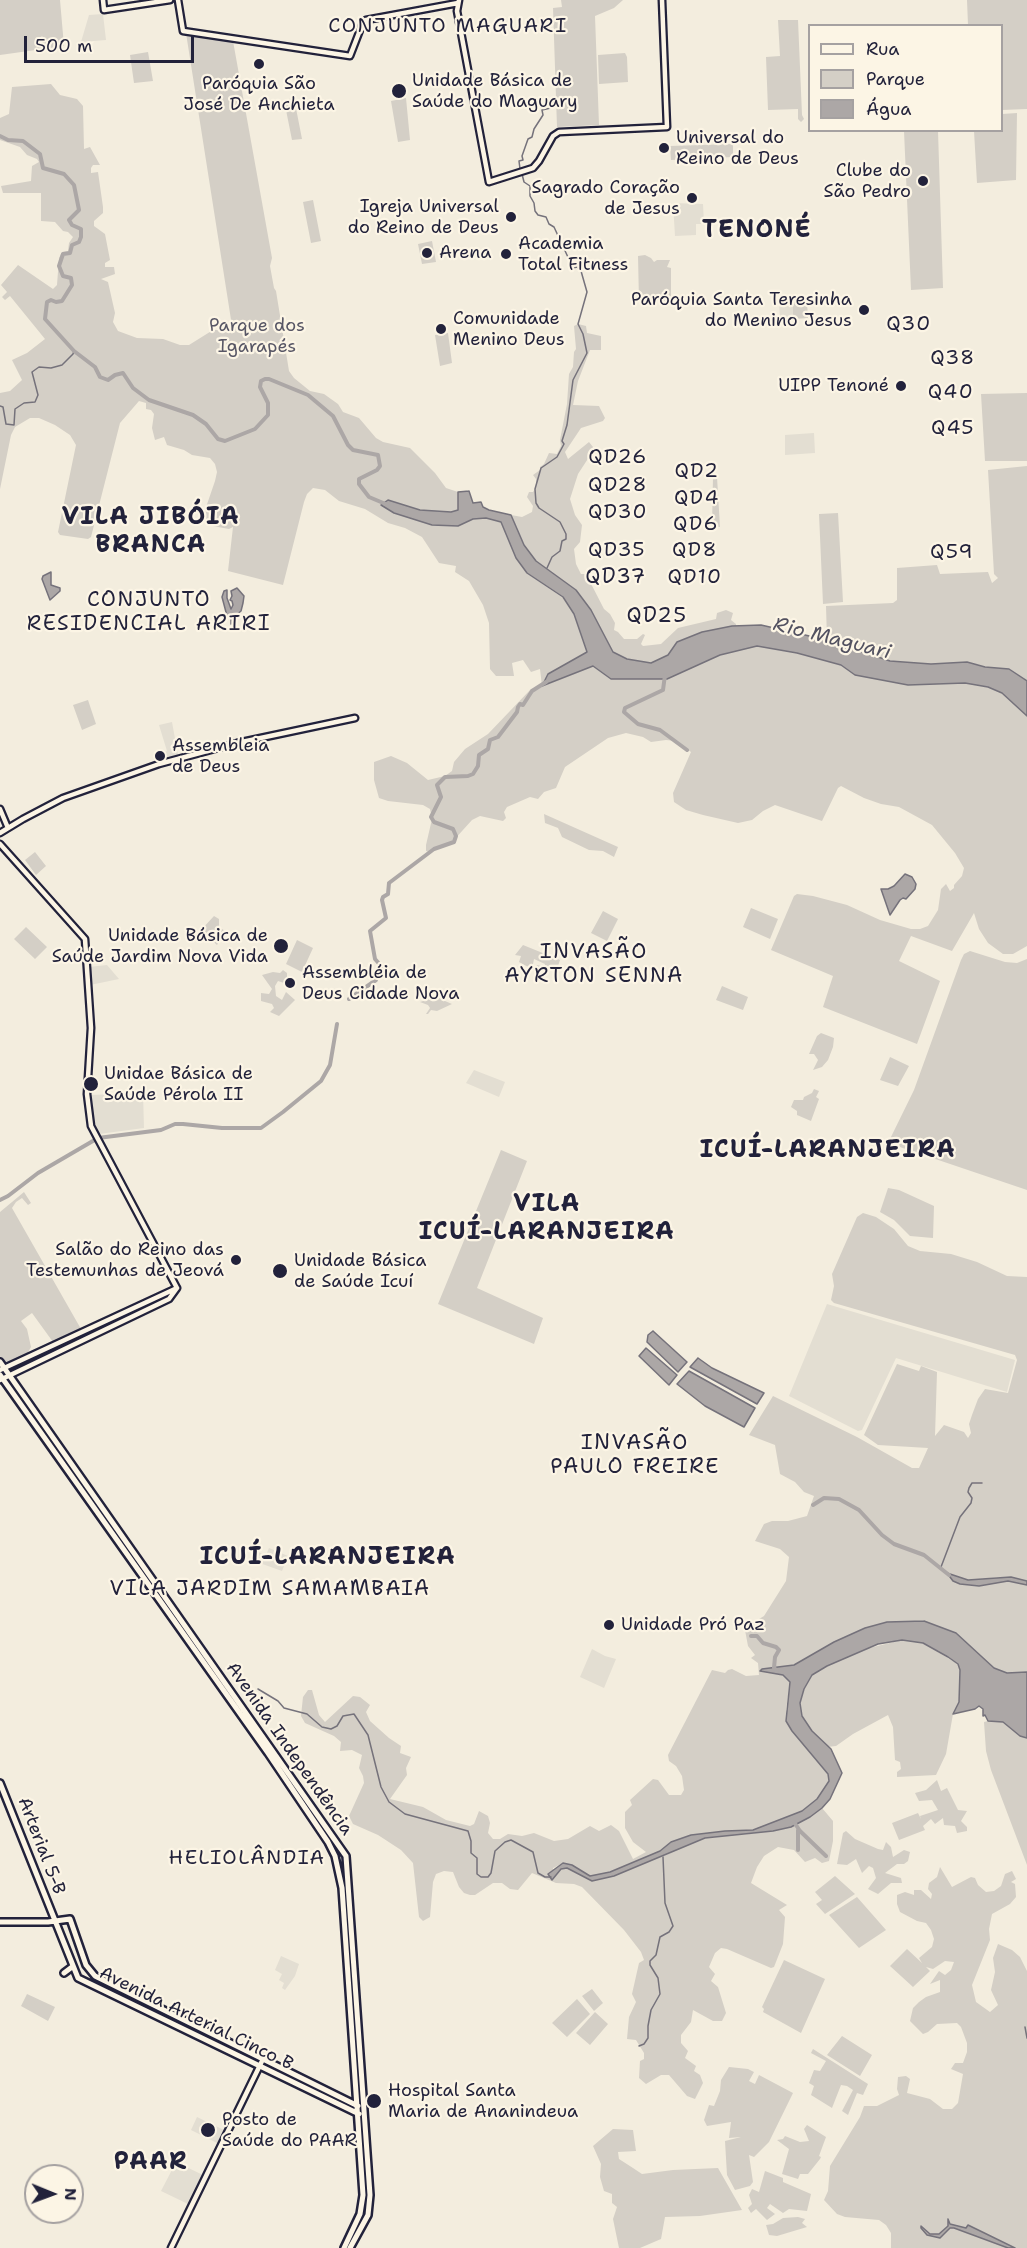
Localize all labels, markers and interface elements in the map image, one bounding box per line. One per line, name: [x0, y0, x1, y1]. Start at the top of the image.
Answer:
district label: CONJUNTO MAGUARI: [328, 15, 568, 39]
scale bar: [27, 24, 196, 62]
legend: [808, 24, 1003, 132]
text: 500 m: [35, 34, 93, 58]
text: Rua: [866, 37, 899, 61]
marker: Paróquia São José De Anchieta: [252, 57, 266, 71]
text: Parque: [866, 67, 925, 91]
place label: Unidade Básica de Saúde do Maguary: [412, 70, 577, 112]
place label: Paróquia São José De Anchieta: [183, 73, 335, 116]
marker: Unidade Básica de Saúde do Maguary: [390, 82, 408, 100]
text: Água: [866, 97, 911, 121]
place label: Universal do Reino de Deus: [676, 127, 799, 170]
marker: Universal do Reino de Deus: [657, 141, 671, 155]
place label: Clube do São Pedro: [824, 160, 911, 202]
marker: Clube do São Pedro: [916, 174, 930, 188]
place label: Sagrado Coração de Jesus: [532, 177, 680, 219]
marker: Sagrado Coração de Jesus: [685, 191, 699, 205]
place label: Igreja Universal do Reino de Deus: [348, 196, 499, 238]
marker: Igreja Universal do Reino de Deus: [504, 210, 518, 224]
district label: TENONÉ: [702, 217, 812, 245]
place label: Academia Total Fitness: [518, 233, 629, 276]
place label: Arena: [439, 242, 492, 264]
marker: Arena: [420, 246, 434, 260]
marker: Academia Total Fitness: [499, 247, 513, 261]
place label: Paróquia Santa Teresinha do Menino Jesus: [631, 289, 852, 332]
marker: Paróquia Santa Teresinha do Menino Jesus: [857, 303, 871, 317]
place label: Comunidade Menino Deus: [453, 308, 565, 350]
district label: Q30: [886, 313, 932, 337]
park label: Parque dos Igarapés: [209, 315, 305, 358]
marker: Comunidade Menino Deus: [434, 322, 448, 336]
district label: Q38: [930, 347, 976, 371]
place label: UIPP Tenoné: [778, 375, 889, 397]
marker: UIPP Tenoné: [894, 379, 908, 393]
district label: Q40: [928, 381, 974, 405]
district label: Q45: [931, 417, 975, 441]
district label: QD26: [588, 446, 648, 470]
district label: QD2: [674, 460, 720, 484]
district label: QD28: [588, 474, 648, 498]
district label: QD4: [674, 487, 720, 511]
district label: QD30: [588, 501, 648, 525]
district label: VILA JIBÓIA BRANCA: [62, 504, 240, 560]
district label: QD6: [673, 513, 719, 537]
district label: QD35: [588, 539, 646, 563]
district label: QD8: [672, 539, 718, 563]
district label: Q59: [930, 541, 974, 565]
district label: QD37: [585, 565, 647, 591]
district label: QD10: [667, 566, 723, 590]
district label: CONJUNTO RESIDENCIAL ARIRI: [27, 588, 271, 638]
district label: QD25: [626, 604, 688, 630]
water label: Rio Maguari: [771, 613, 893, 665]
place label: Assembleia de Deus: [172, 735, 269, 777]
marker: Assembleia de Deus: [153, 749, 167, 763]
place label: Unidade Básica de Saúde Jardim Nova Vida: [52, 925, 268, 968]
marker: Unidade Básica de Saúde Jardim Nova Vida: [272, 937, 290, 955]
district label: INVASÃO AYRTON SENNA: [504, 940, 684, 990]
place label: Assembléia de Deus Cidade Nova: [302, 962, 459, 1004]
marker: Assembléia de Deus Cidade Nova: [283, 976, 297, 990]
place label: Unidae Básica de Saúde Pérola II: [104, 1063, 253, 1106]
marker: Unidae Básica de Saúde Pérola II: [82, 1075, 100, 1093]
district label: ICUÍ-LARANJEIRA: [700, 1137, 956, 1165]
district label: VILA ICUÍ-LARANJEIRA: [419, 1191, 675, 1247]
place label: Salão do Reino das Testemunhas de Jeová: [26, 1239, 224, 1282]
place label: Unidade Básica de Saúde Icuí: [294, 1250, 427, 1292]
marker: Salão do Reino das Testemunhas de Jeová: [229, 1253, 243, 1267]
marker: Unidade Básica de Saúde Icuí: [271, 1262, 289, 1280]
district label: INVASÃO PAULO FREIRE: [550, 1431, 720, 1481]
district label: ICUÍ-LARANJEIRA: [200, 1544, 456, 1572]
district label: VILA JARDIM SAMAMBAIA: [110, 1577, 430, 1603]
place label: Unidade Pró Paz: [621, 1614, 765, 1636]
marker: Unidade Pró Paz: [602, 1618, 616, 1632]
street label: Avenida Independência: [221, 1658, 357, 1840]
street label: Arterial 5-B: [13, 1794, 69, 1898]
district label: HELIOLÂNDIA: [169, 1847, 325, 1871]
street label: Avenida Arterial Cinco B: [96, 1963, 296, 2075]
place label: Hospital Santa Maria de Ananindeua: [388, 2080, 578, 2122]
marker: Hospital Santa Maria de Ananindeua: [365, 2092, 383, 2110]
place label: Posto de Saúde do PAAR: [222, 2109, 357, 2152]
marker: Posto de Saúde do PAAR: [199, 2121, 217, 2139]
district label: PAAR: [114, 2149, 188, 2177]
north arrow: [24, 2164, 84, 2224]
text: N: [60, 2188, 81, 2201]

